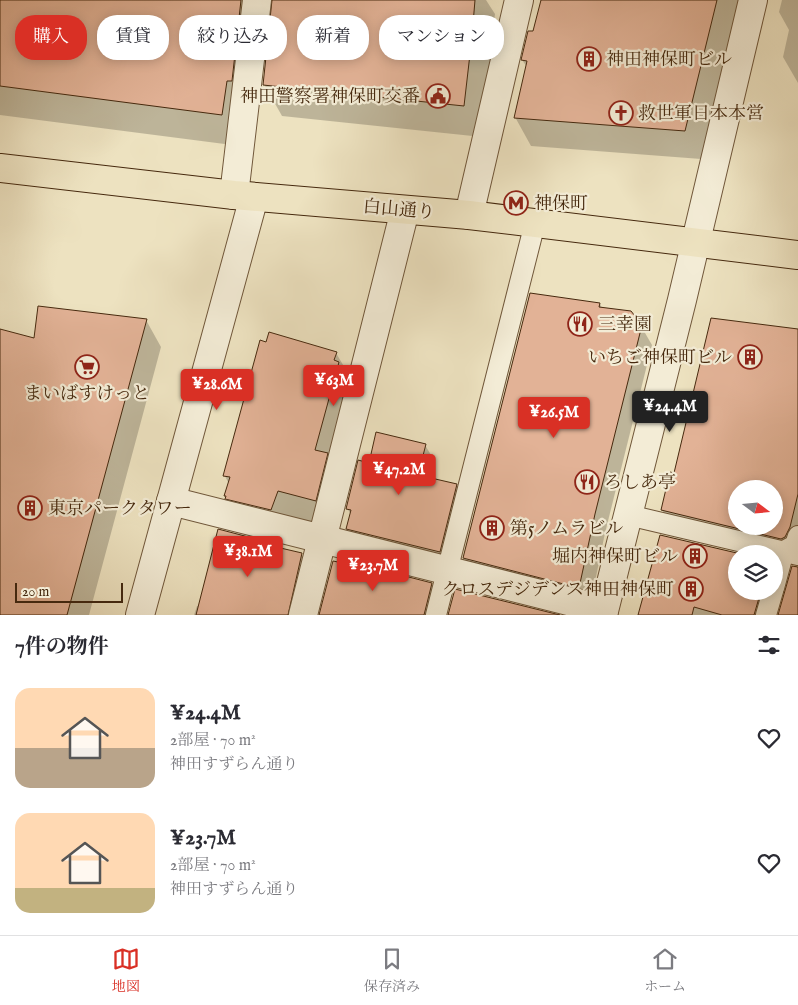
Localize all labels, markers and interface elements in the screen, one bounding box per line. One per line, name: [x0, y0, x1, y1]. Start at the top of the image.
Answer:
chip: 購入: [15, 15, 87, 60]
chip: 賃貸: [97, 15, 169, 60]
chip: 絞り込み: [179, 15, 287, 60]
chip: 新着: [297, 15, 369, 60]
chip: マンション: [379, 15, 504, 60]
building icon: 神田神保町ビル: [576, 46, 602, 72]
place label: 神田神保町ビル: [606, 49, 732, 72]
public building icon: 神田警察署神保町交番: [425, 83, 451, 109]
place label: 神田警察署神保町交番: [240, 86, 420, 109]
church icon: 救世軍日本本営: [608, 100, 634, 126]
place label: 救世軍日本本営: [638, 103, 764, 126]
metro station icon: 神保町: [503, 190, 529, 216]
place label: 神保町: [534, 193, 588, 216]
street label: 白山通り: [362, 196, 436, 225]
restaurant icon: 三幸園: [567, 311, 593, 337]
place label: 三幸園: [598, 314, 652, 337]
building icon: いちご神保町ビル: [737, 344, 763, 370]
place label: いちご神保町ビル: [588, 347, 732, 370]
supermarket icon: まいばすけっと: [74, 354, 100, 380]
pin: ¥63M: [304, 364, 364, 407]
pin: ¥28.6M: [176, 368, 258, 411]
text: ¥63M: [314, 371, 354, 391]
text: ¥28.6M: [192, 375, 242, 395]
place label: まいばすけっと: [24, 383, 150, 406]
pin: ¥24.4M: [629, 390, 711, 433]
pin: ¥26.5M: [513, 396, 595, 439]
text: ¥24.4M: [643, 397, 697, 417]
text: ¥26.5M: [529, 403, 579, 423]
pin: ¥47.2M: [358, 454, 440, 496]
text: ¥47.2M: [373, 460, 425, 480]
restaurant icon: ろしあ亭: [574, 469, 600, 495]
place label: ろしあ亭: [604, 472, 676, 495]
north arrow: [728, 480, 782, 535]
map controls: [728, 480, 783, 600]
building icon: 東京パークタワー: [17, 495, 43, 521]
place label: 東京パークタワー: [48, 498, 192, 521]
building icon: 第5ノムラビル: [479, 515, 505, 541]
place label: 第5ノムラビル: [510, 518, 623, 541]
pin: ¥38.1M: [207, 536, 289, 578]
text: ¥38.1M: [224, 542, 272, 562]
building icon: 堀内神保町ビル: [682, 543, 708, 569]
button: layers: [728, 545, 783, 600]
place label: 堀内神保町ビル: [552, 546, 678, 569]
pin: ¥23.7M: [332, 550, 414, 592]
text: ¥23.7M: [348, 556, 398, 576]
building icon: クロスデジデンス神田神保町: [678, 576, 704, 602]
place label: クロスデジデンス神田神保町: [442, 579, 674, 602]
scale bar: [15, 580, 122, 603]
text: 20 m: [22, 583, 49, 601]
icon: filters: [755, 631, 783, 659]
text: 7件の物件: [15, 634, 109, 661]
text: ¥24.4M: [170, 700, 241, 727]
icon: home: [55, 708, 115, 768]
icon: heart: [755, 724, 783, 752]
text: 2部屋 · 70 m²: [170, 731, 256, 751]
text: 神田すずらん通り: [170, 755, 298, 775]
text: ¥23.7M: [170, 825, 236, 852]
icon: home: [55, 833, 115, 893]
icon: heart: [755, 849, 783, 877]
text: 2部屋 · 70 m²: [170, 856, 256, 876]
text: 神田すずらん通り: [170, 880, 298, 900]
tab: 地図: [112, 945, 140, 996]
tab: 保存済み: [364, 945, 420, 996]
tab: ホーム: [644, 945, 686, 996]

